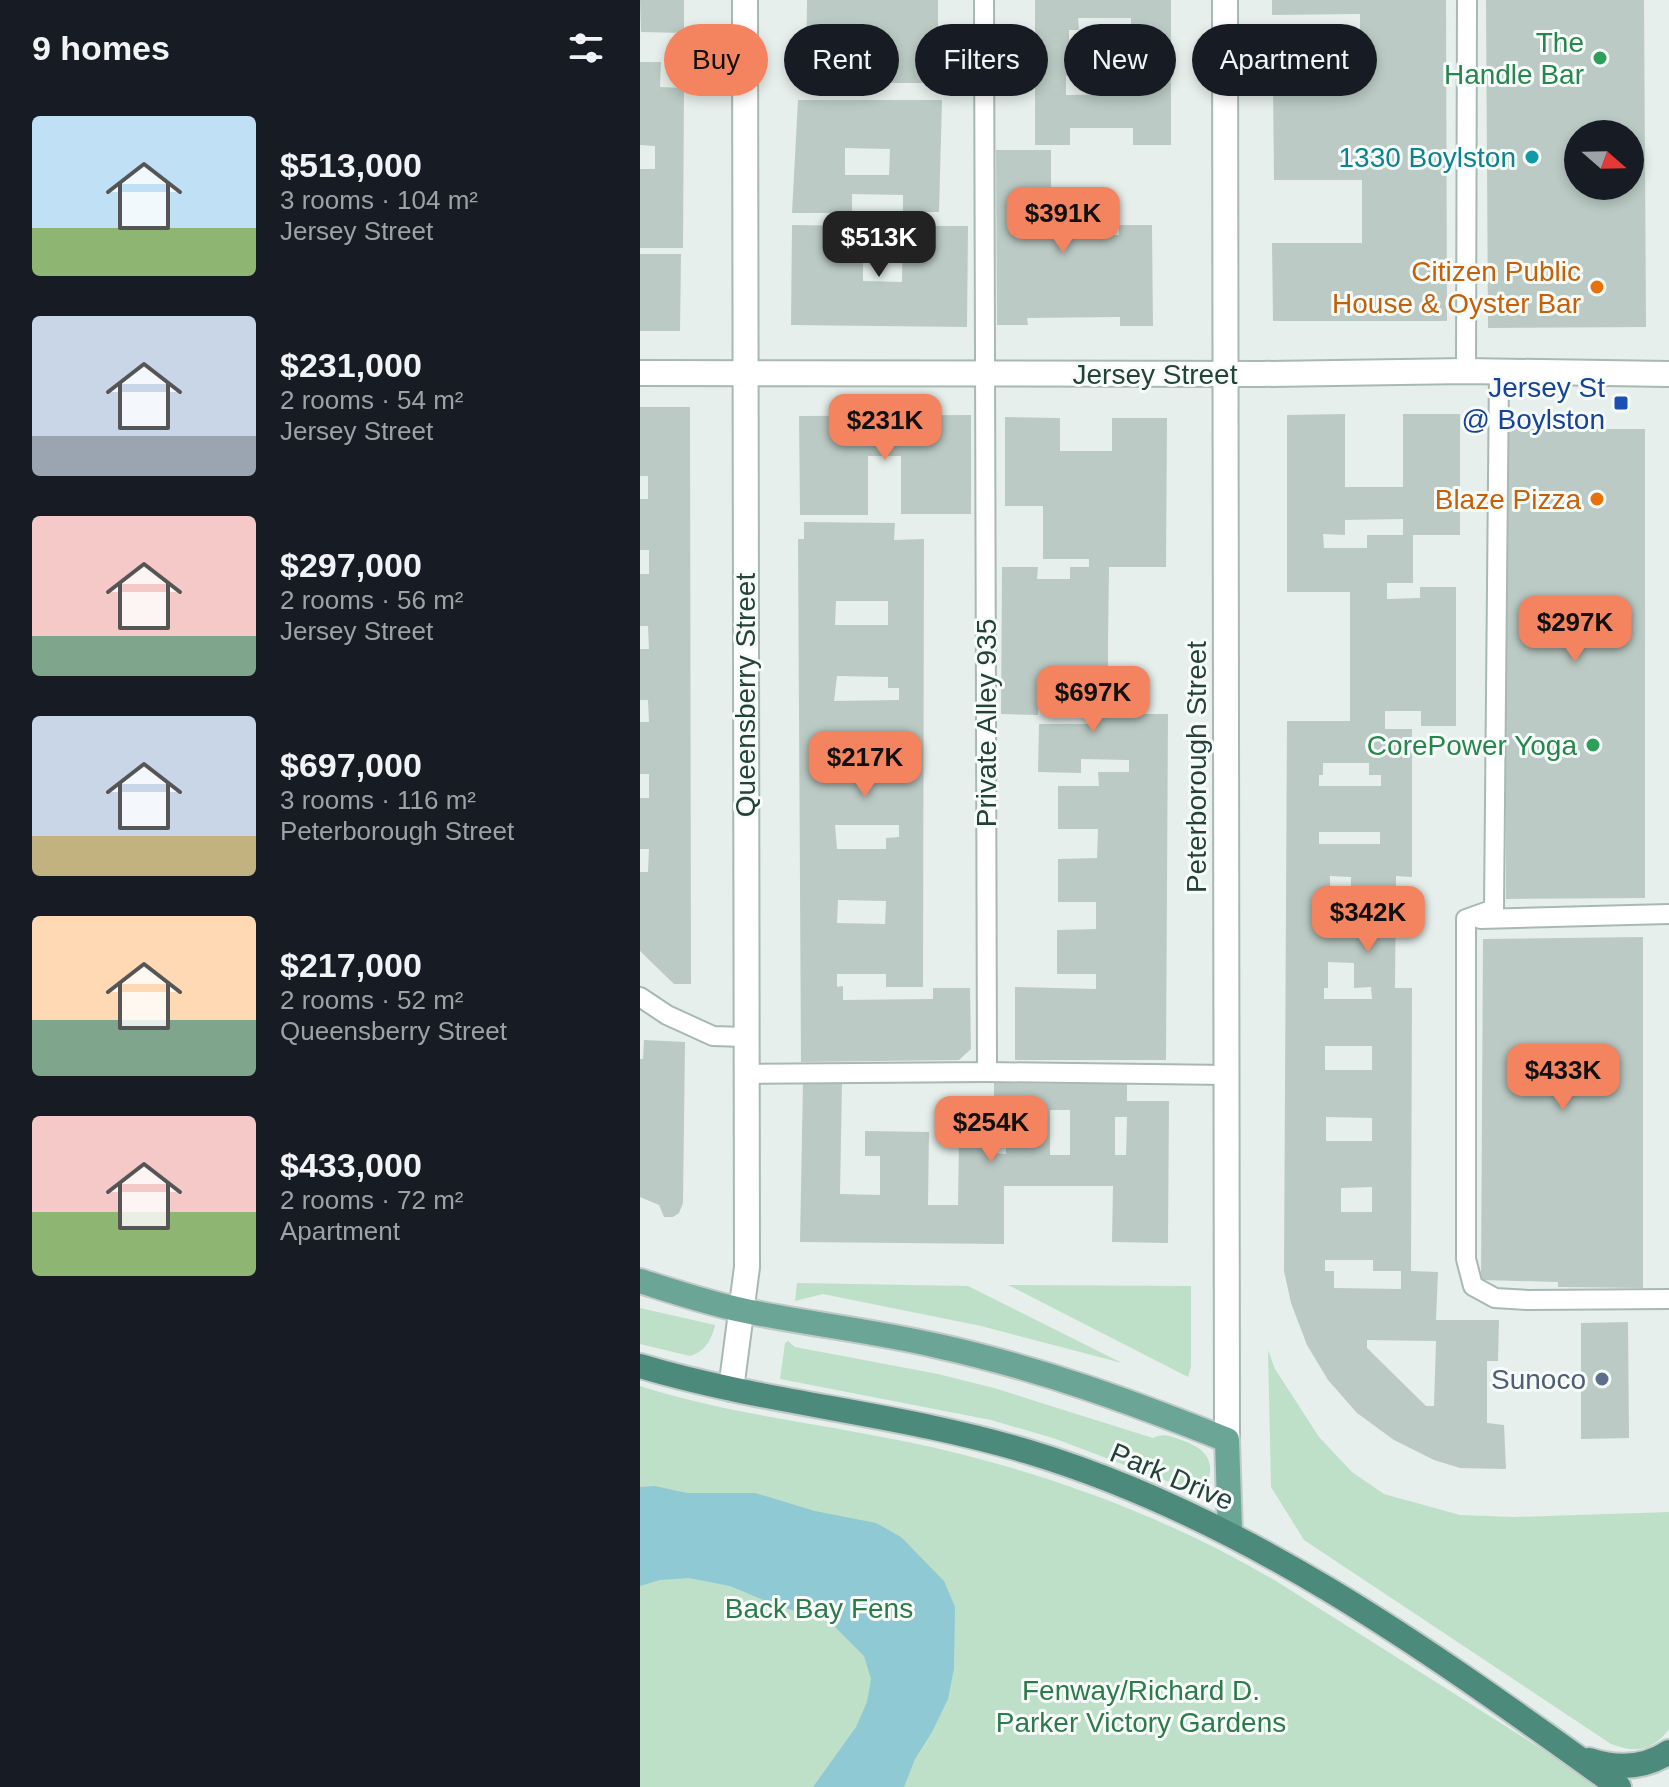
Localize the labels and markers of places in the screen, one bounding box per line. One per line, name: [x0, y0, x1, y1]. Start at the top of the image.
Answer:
place label: The Handle Bar: [1444, 27, 1584, 90]
marker: The Handle Bar: [1591, 49, 1609, 67]
place label: 1330 Boylston: [1339, 142, 1516, 173]
marker: 1330 Boylston: [1523, 148, 1541, 166]
pin: $391K: [1007, 187, 1119, 255]
pin: $513K: [823, 211, 935, 279]
place label: Citizen Public House & Oyster Bar: [1332, 256, 1581, 319]
marker: Citizen Public House & Oyster Bar: [1588, 278, 1606, 296]
place label: Jersey St @ Boylston: [1461, 372, 1605, 435]
pin: $231K: [829, 394, 941, 462]
marker: Jersey St @ Boylston: [1612, 394, 1630, 412]
place label: Blaze Pizza: [1435, 484, 1581, 515]
marker: Blaze Pizza: [1588, 490, 1606, 508]
pin: $297K: [1519, 596, 1631, 664]
pin: $697K: [1037, 666, 1149, 734]
place label: CorePower Yoga: [1367, 730, 1577, 761]
pin: $217K: [809, 731, 921, 799]
marker: CorePower Yoga: [1584, 736, 1602, 754]
pin: $342K: [1312, 886, 1424, 954]
pin: $433K: [1507, 1044, 1619, 1112]
pin: $254K: [935, 1096, 1047, 1164]
place label: Sunoco: [1491, 1364, 1586, 1395]
marker: Sunoco: [1593, 1370, 1611, 1388]

